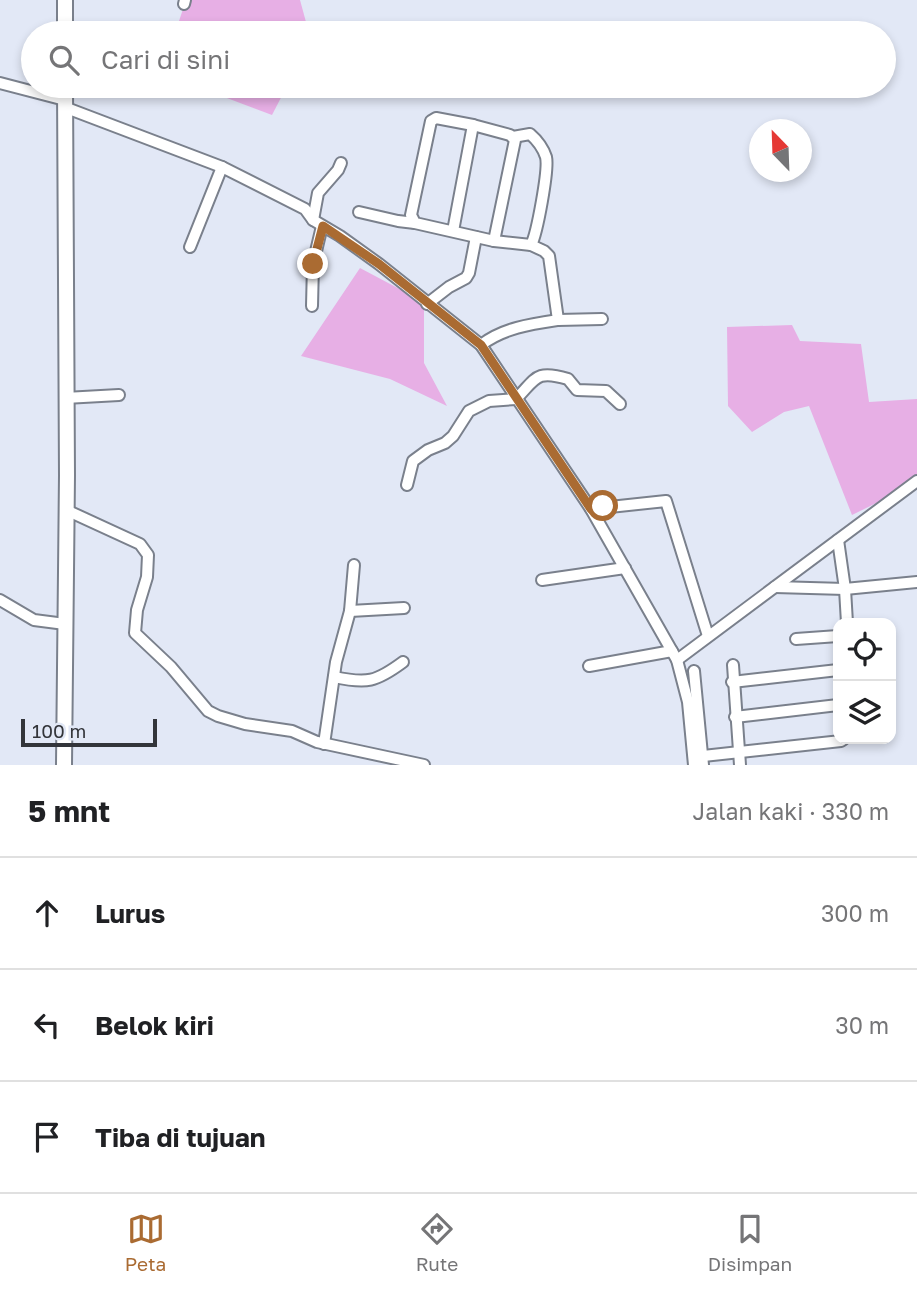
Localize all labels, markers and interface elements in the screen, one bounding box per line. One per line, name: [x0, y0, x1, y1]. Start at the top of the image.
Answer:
search box: [21, 21, 896, 98]
icon: search: [45, 41, 83, 79]
text: Cari di sini: [101, 44, 230, 75]
north arrow: [749, 119, 812, 182]
route end: [297, 248, 328, 279]
route start: [587, 490, 618, 521]
map controls: [833, 618, 896, 744]
button: locate: [833, 618, 896, 681]
button: layers: [833, 681, 896, 744]
scale bar: [21, 716, 158, 748]
text: 100 m: [32, 719, 86, 742]
text: 5 mnt: [28, 793, 110, 829]
text: Jalan kaki · 330 m: [692, 797, 889, 825]
icon: ahead: [28, 894, 66, 932]
text: Lurus: [95, 898, 165, 929]
text: 300 m: [821, 899, 889, 927]
icon: left: [28, 1006, 66, 1044]
text: Belok kiri: [95, 1010, 214, 1041]
text: 30 m: [835, 1011, 889, 1039]
icon: arrive: [28, 1118, 66, 1156]
text: Tiba di tujuan: [95, 1122, 265, 1153]
tab: Peta: [125, 1210, 166, 1275]
tab: Rute: [416, 1210, 458, 1275]
tab: Disimpan: [708, 1210, 792, 1275]

